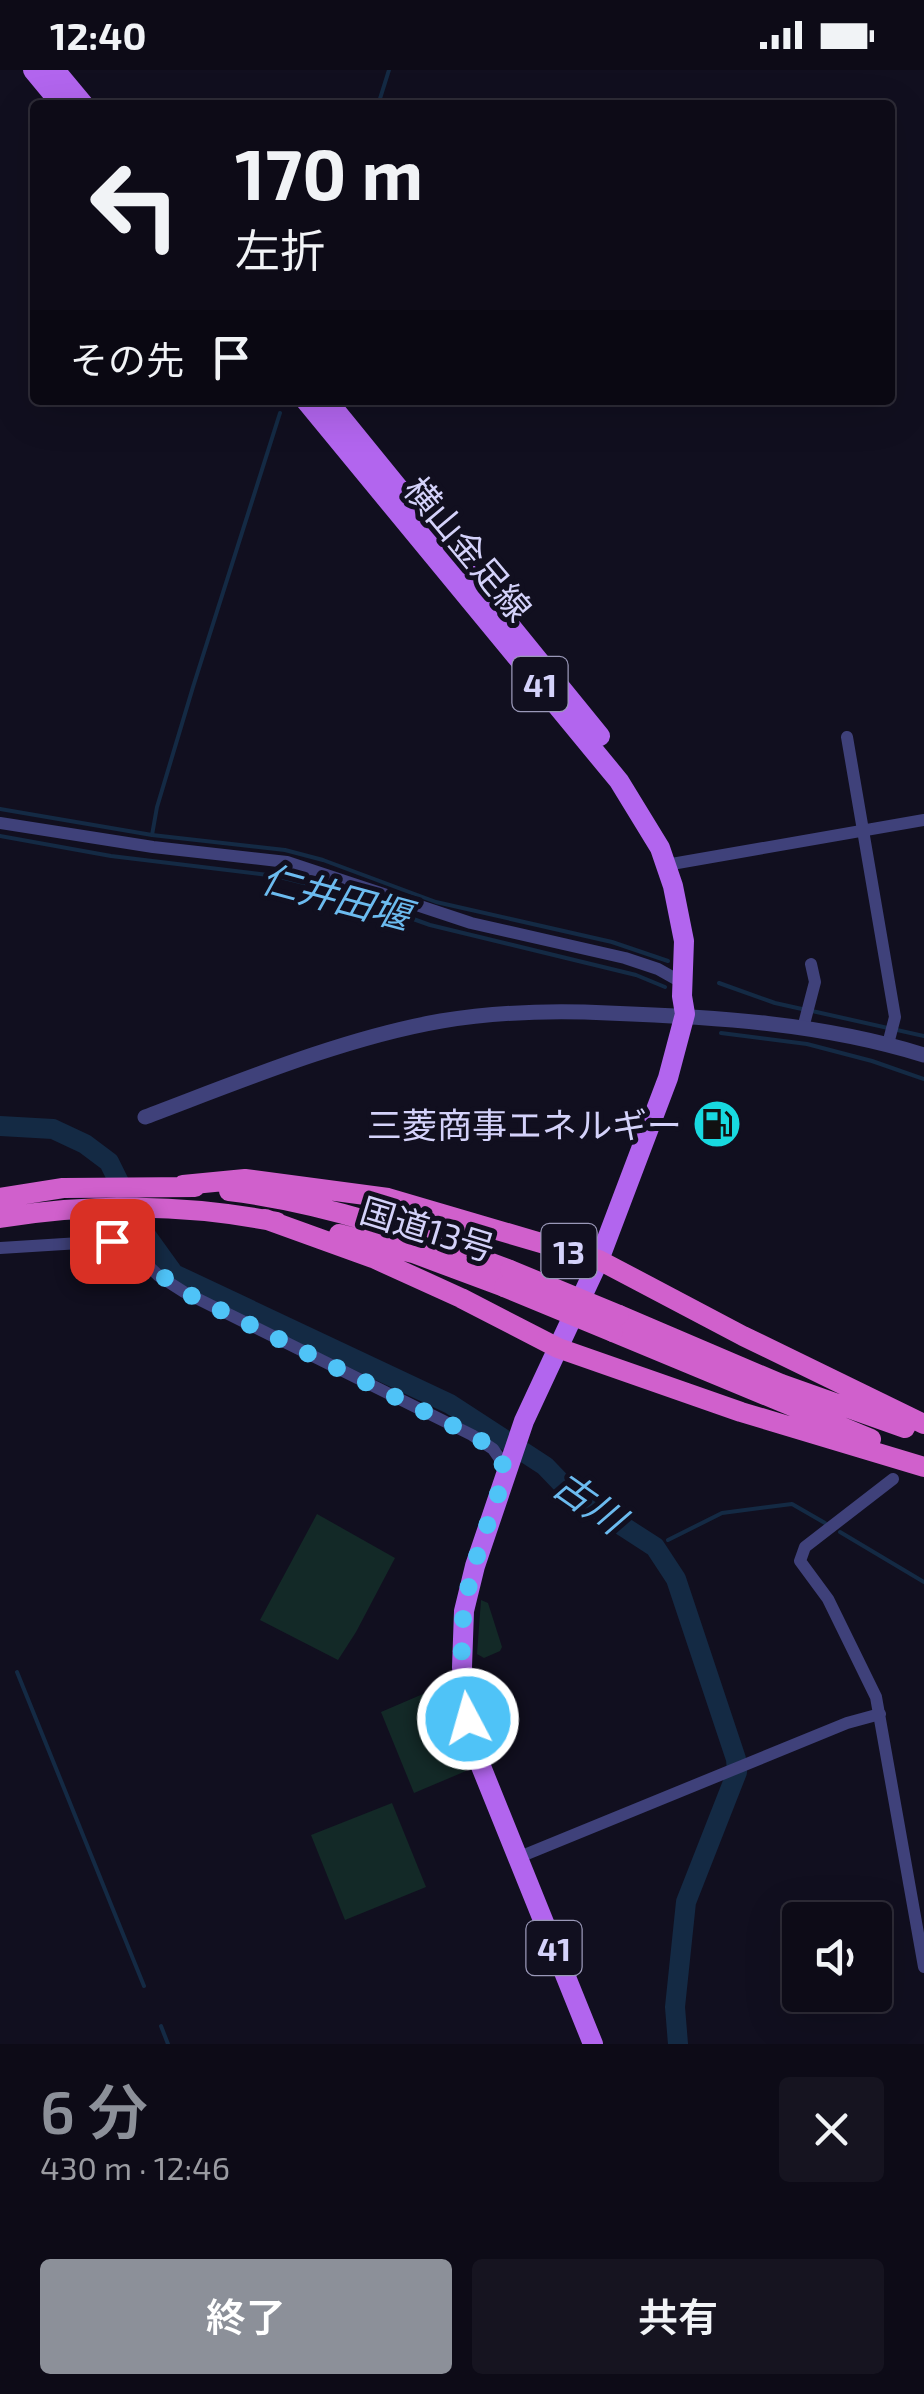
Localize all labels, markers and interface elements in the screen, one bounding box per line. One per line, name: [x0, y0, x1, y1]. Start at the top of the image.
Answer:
text: 12:40: [50, 12, 146, 58]
text: 170 m: [235, 130, 423, 214]
icon: left: [70, 140, 200, 270]
text: 左折: [235, 222, 325, 276]
icon: arrive: [204, 330, 259, 385]
text: その先: [70, 336, 184, 382]
street label: 横山金足線: [397, 467, 541, 629]
road number: 41: [512, 657, 568, 711]
water label: 仁井田堰: [257, 854, 421, 939]
fuel station icon: 三菱商事エネルギー: [691, 1098, 743, 1150]
place label: 三菱商事エネルギー: [367, 1103, 682, 1145]
street label: 国道13号: [356, 1188, 500, 1268]
pin: [70, 1199, 155, 1284]
icon: arrive: [85, 1214, 140, 1269]
road number: 13: [542, 1224, 596, 1278]
water label: 古川: [546, 1460, 638, 1544]
position arrow: [416, 1667, 520, 1771]
map controls: [782, 1902, 892, 2012]
button: sound: [782, 1902, 892, 2012]
road number: 41: [526, 1921, 582, 1975]
text: 6 分: [40, 2074, 148, 2146]
button: close: [779, 2077, 884, 2182]
text: 430 m · 12:46: [40, 2148, 230, 2186]
button: 終了: [40, 2259, 452, 2374]
button: 共有: [472, 2259, 884, 2374]

